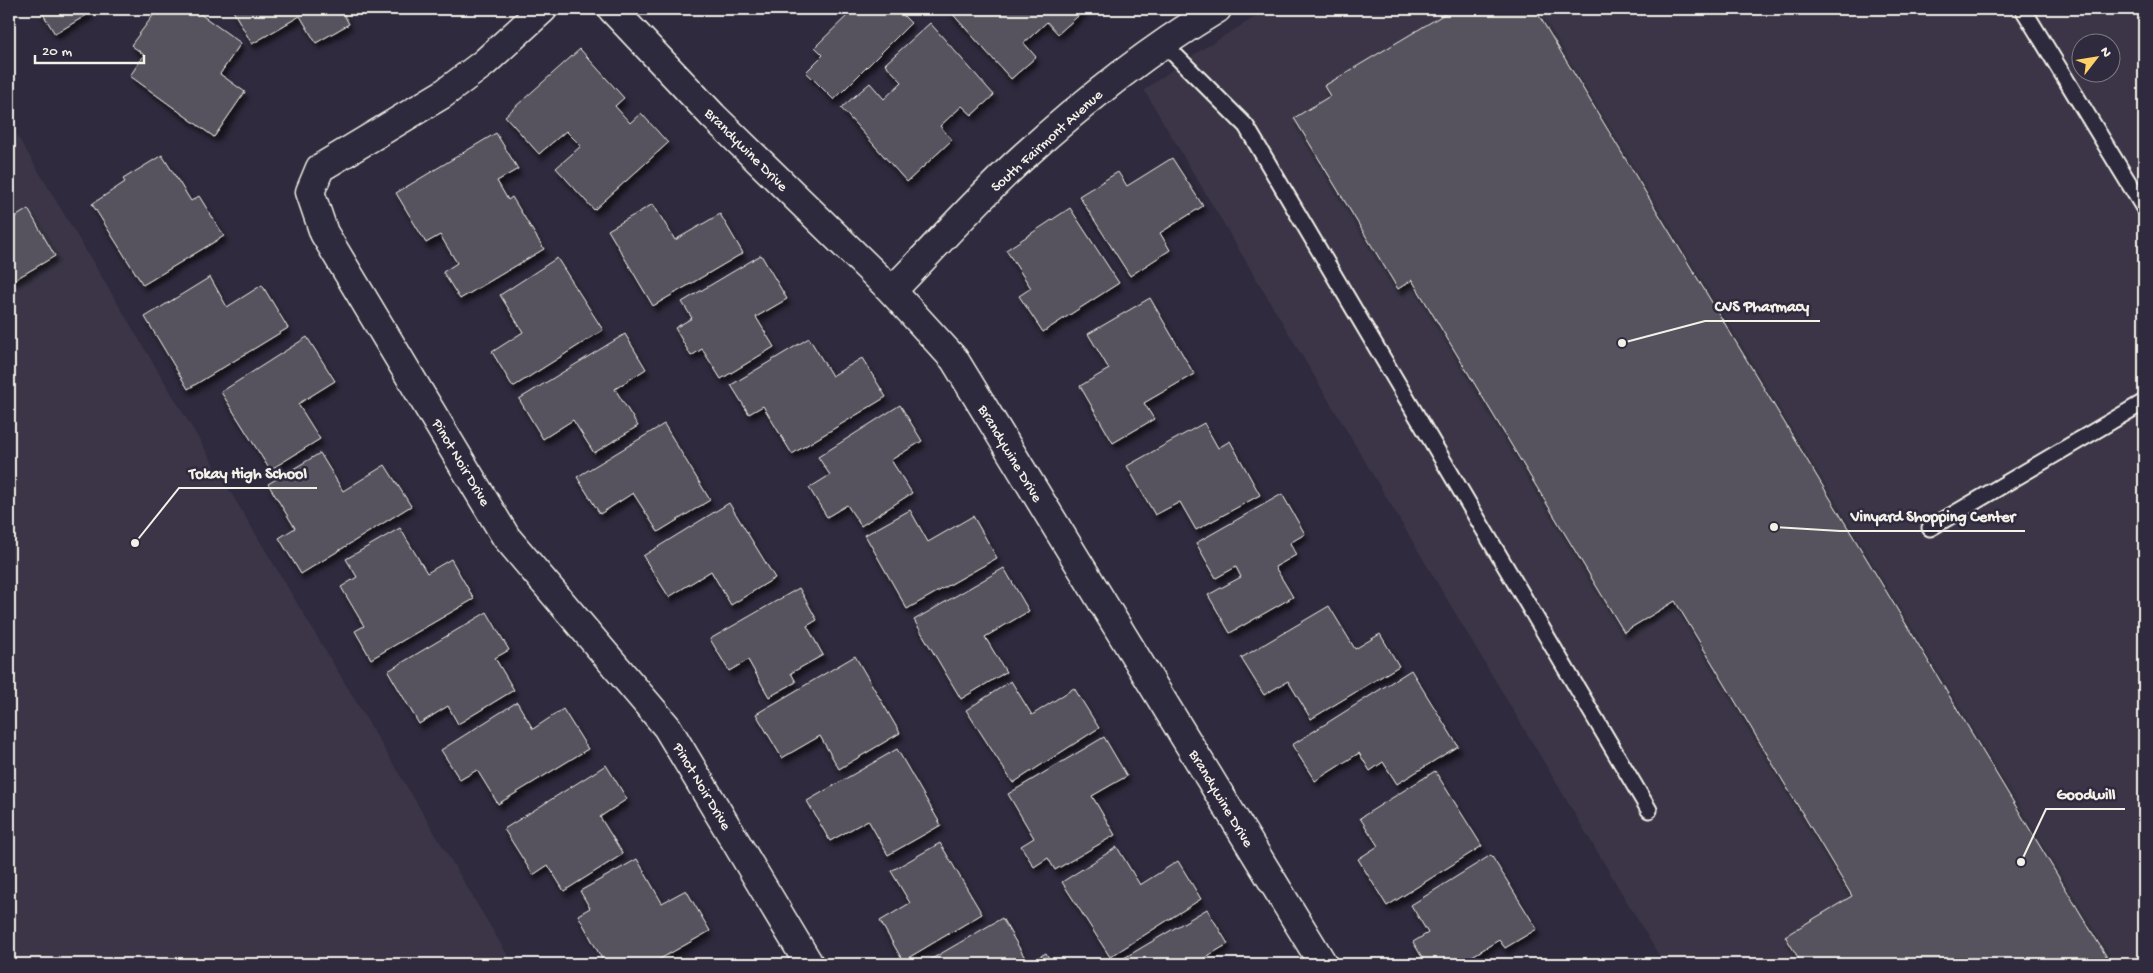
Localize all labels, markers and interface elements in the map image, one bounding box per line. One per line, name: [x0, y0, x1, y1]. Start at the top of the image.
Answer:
scale bar: [35, 32, 144, 64]
north arrow: [2070, 32, 2120, 82]
text: 20 m: [42, 43, 72, 61]
text: N: [2095, 44, 2115, 61]
street label: South Fairmont Avenue: [988, 86, 1107, 196]
street label: Brandywine Drive: [699, 104, 791, 196]
callout: CVS Pharmacy: [1705, 290, 1820, 321]
text: CVS Pharmacy: [1714, 299, 1809, 318]
street label: Brandywine Drive: [973, 401, 1046, 506]
street label: Pinot Noir Drive: [427, 415, 493, 510]
callout: Tokay High School: [179, 457, 317, 488]
text: Tokay High School: [187, 466, 307, 485]
callout: Vinyard Shopping Center: [1840, 500, 2025, 531]
text: Vinyard Shopping Center: [1850, 509, 2018, 528]
street label: Pinot Noir Drive: [668, 739, 734, 834]
street label: Brandywine Drive: [1184, 746, 1257, 851]
callout: Goodwill: [2046, 778, 2125, 809]
text: Goodwill: [2057, 787, 2116, 806]

